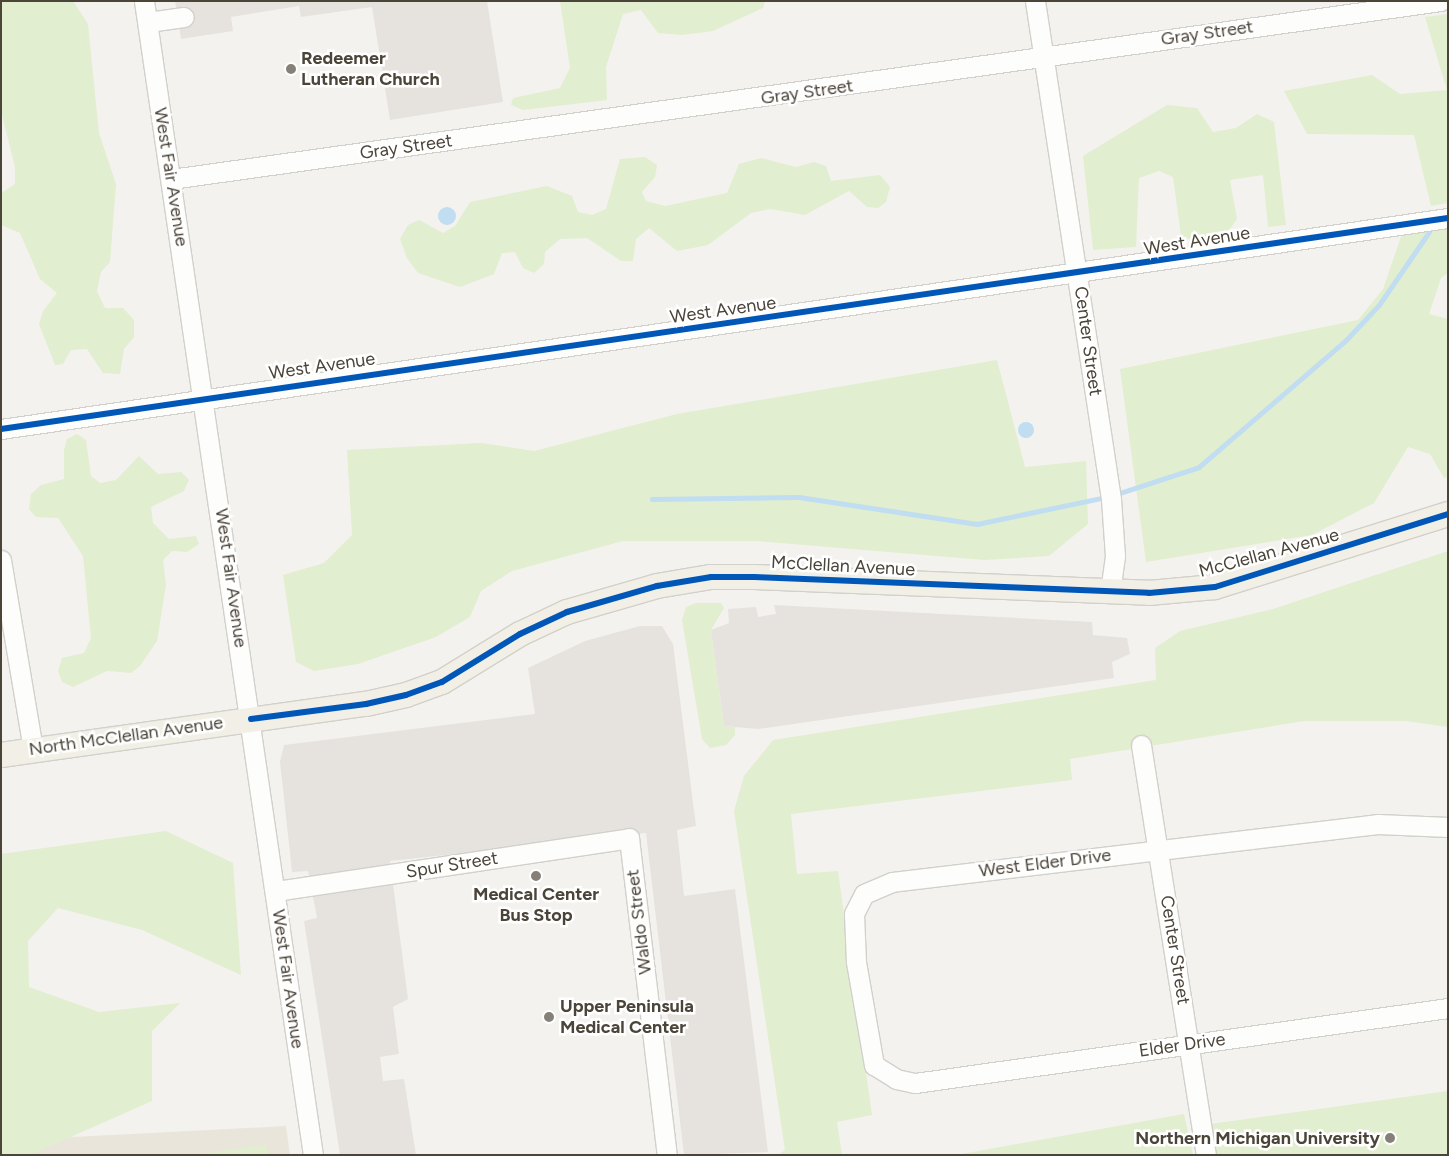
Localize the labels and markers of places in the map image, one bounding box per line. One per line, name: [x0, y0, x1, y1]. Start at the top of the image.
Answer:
place label: Redeemer Lutheran Church: [301, 48, 440, 90]
marker: Redeemer Lutheran Church: [285, 63, 297, 75]
marker: Medical Center Bus Stop: [530, 870, 542, 882]
place label: Medical Center Bus Stop: [473, 884, 599, 926]
place label: Upper Peninsula Medical Center: [560, 996, 694, 1038]
marker: Upper Peninsula Medical Center: [542, 1010, 556, 1024]
place label: Northern Michigan University: [1135, 1127, 1380, 1149]
marker: Northern Michigan University: [1384, 1132, 1396, 1144]

